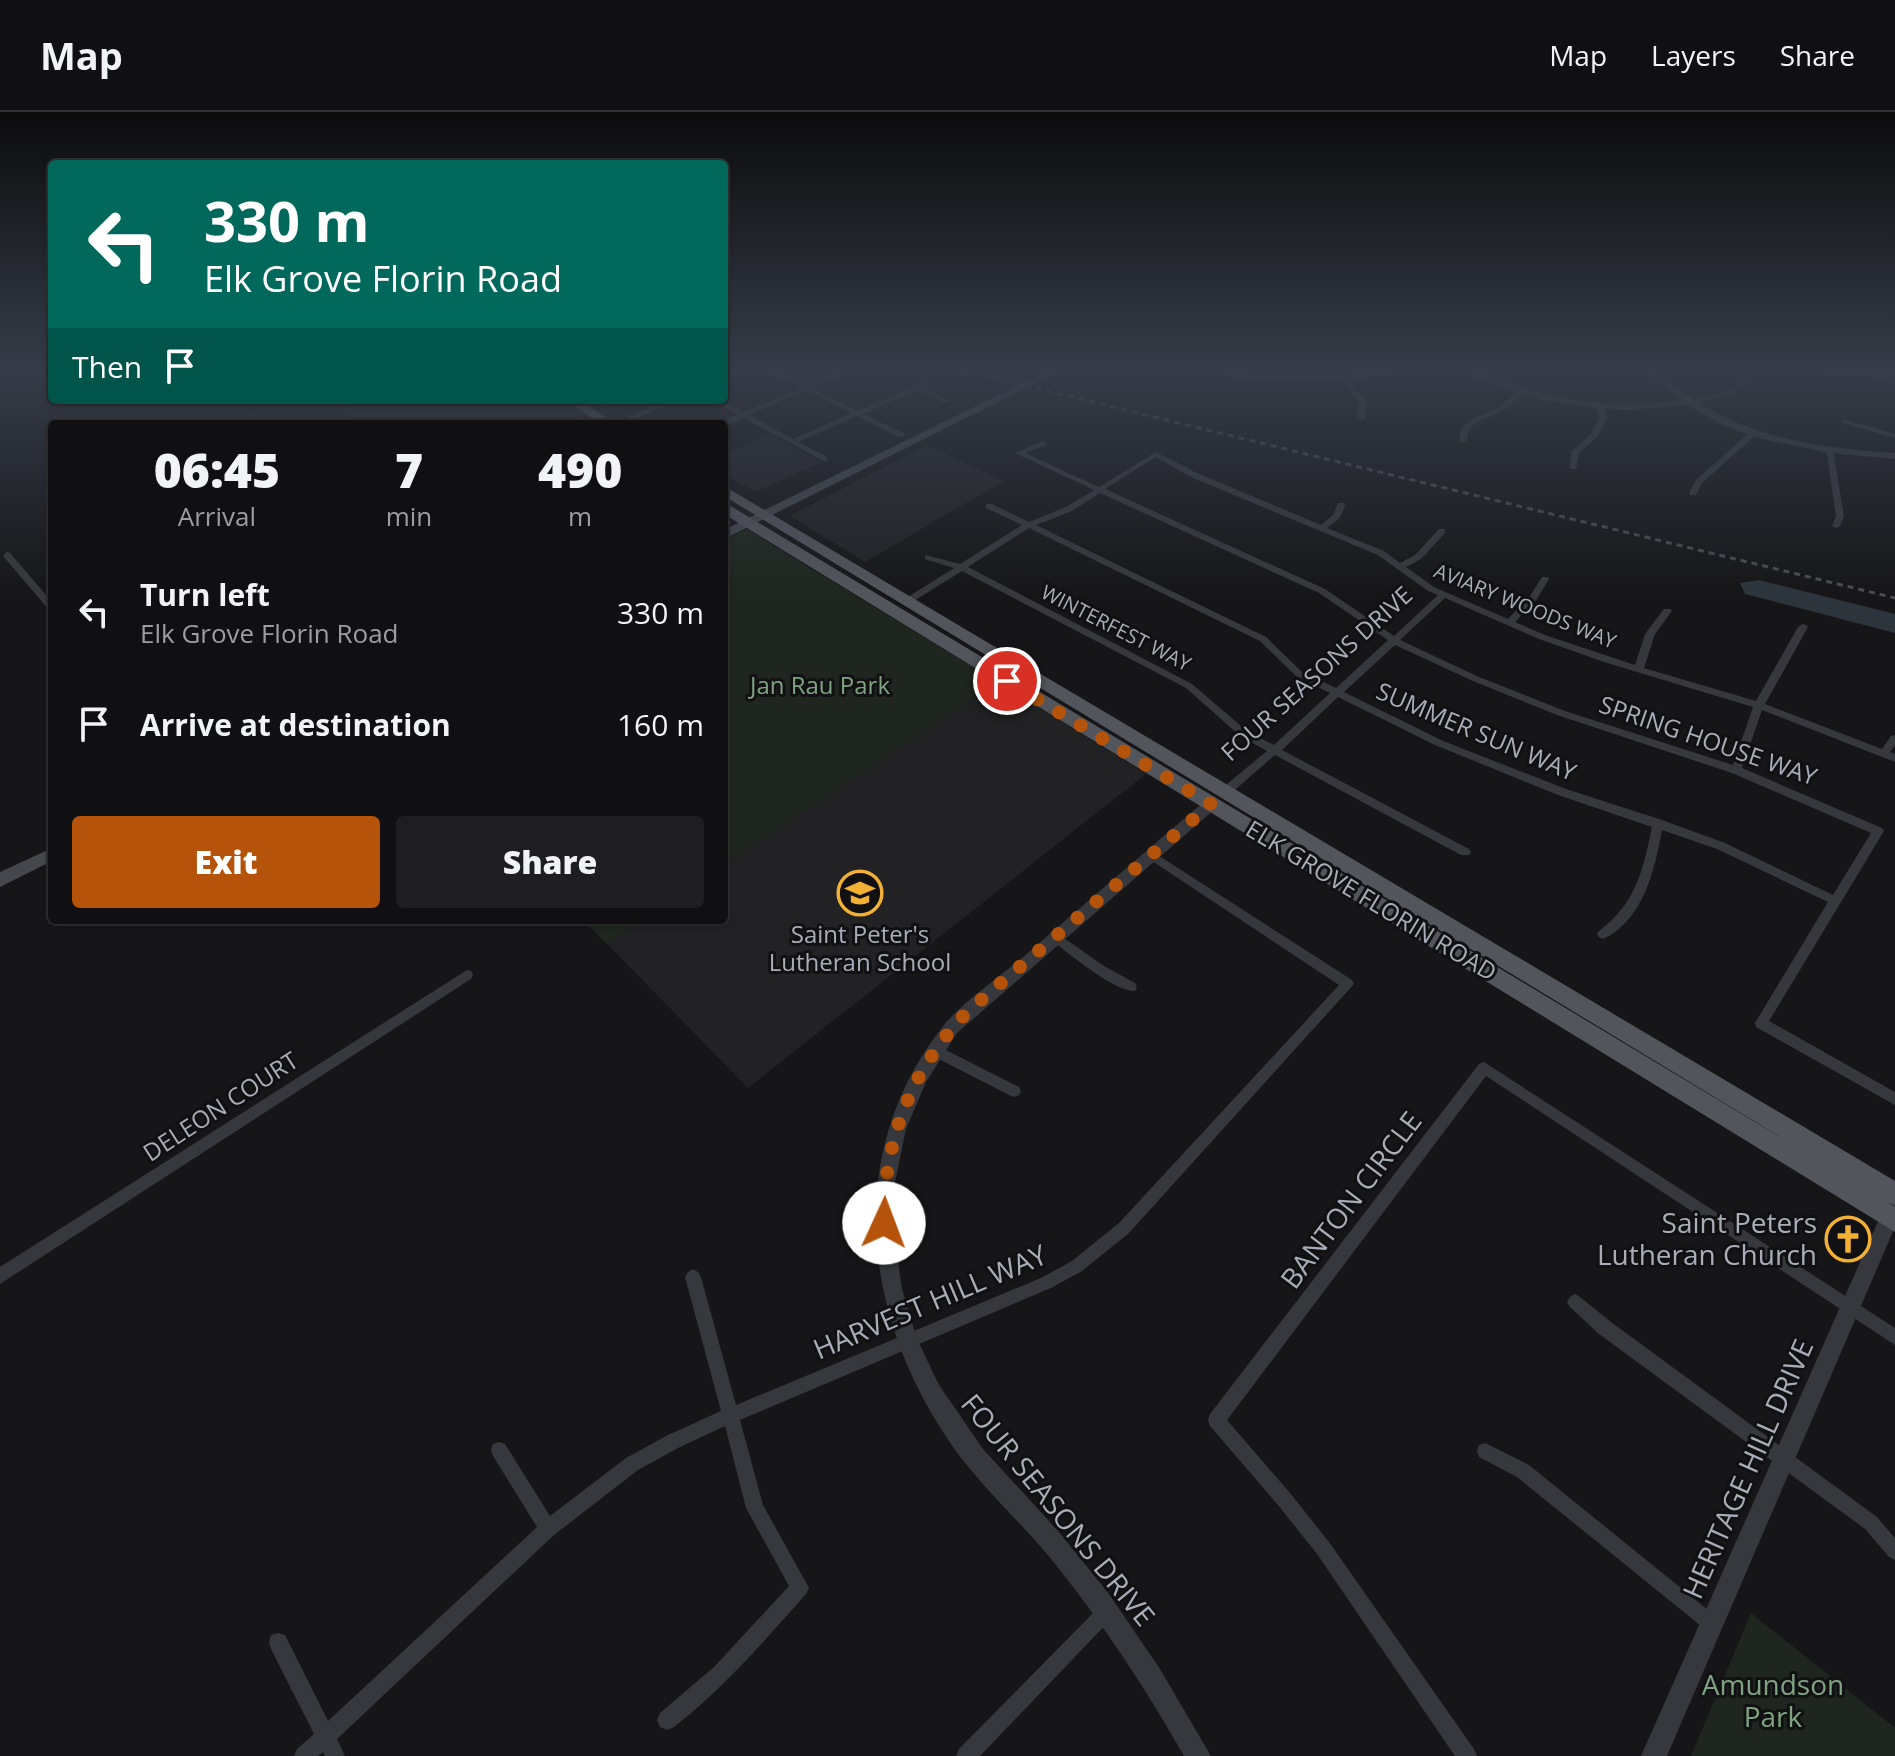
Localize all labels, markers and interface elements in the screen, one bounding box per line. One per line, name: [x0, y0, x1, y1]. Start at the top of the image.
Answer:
text: Map: [40, 29, 123, 81]
text: Map: [1549, 36, 1607, 74]
text: Layers: [1651, 36, 1736, 74]
text: Share: [1780, 36, 1855, 74]
text: 330 m: [204, 182, 370, 258]
icon: left: [72, 192, 176, 296]
text: Elk Grove Florin Road: [204, 254, 562, 303]
icon: arrive: [158, 344, 202, 388]
text: Then: [72, 346, 142, 387]
text: 06:45: [154, 437, 280, 502]
text: 7: [395, 437, 423, 502]
text: 490: [538, 437, 622, 502]
text: Arrival: [178, 498, 256, 534]
text: min: [386, 498, 432, 534]
text: m: [568, 498, 592, 534]
street label: AVIARY WOODS WAY: [1430, 557, 1621, 655]
text: Turn left: [140, 574, 270, 615]
street label: WINTERFEST WAY: [1037, 578, 1196, 677]
street label: FOUR SEASONS DRIVE: [1213, 578, 1419, 768]
icon: left: [72, 590, 116, 634]
text: 330 m: [617, 592, 704, 633]
text: Elk Grove Florin Road: [140, 615, 399, 651]
pin: [973, 647, 1041, 715]
icon: arrive: [985, 659, 1029, 703]
park label: Jan Rau Park: [748, 668, 890, 701]
street label: SUMMER SUN WAY: [1372, 674, 1582, 788]
street label: SPRING HOUSE WAY: [1595, 687, 1822, 793]
icon: arrive: [72, 702, 116, 746]
text: Arrive at destination: [140, 704, 451, 745]
text: 160 m: [617, 704, 704, 745]
street label: ELK GROVE FLORIN ROAD: [1240, 812, 1503, 988]
button: Exit: [72, 816, 380, 908]
button: Share: [396, 816, 704, 908]
school or university icon: Saint Peter's Lutheran School: [836, 869, 884, 917]
place label: Saint Peter's Lutheran School: [769, 917, 951, 978]
street label: DELEON COURT: [136, 1043, 304, 1168]
street label: BANTON CIRCLE: [1271, 1103, 1429, 1296]
position arrow: [842, 1181, 926, 1265]
place label: Saint Peters Lutheran Church: [1597, 1203, 1817, 1273]
church icon: Saint Peters Lutheran Church: [1824, 1215, 1872, 1263]
street label: HARVEST HILL WAY: [807, 1235, 1052, 1367]
street label: HERITAGE HILL DRIVE: [1673, 1333, 1821, 1604]
street label: FOUR SEASONS DRIVE: [953, 1385, 1164, 1633]
park label: Amundson Park: [1702, 1665, 1844, 1735]

